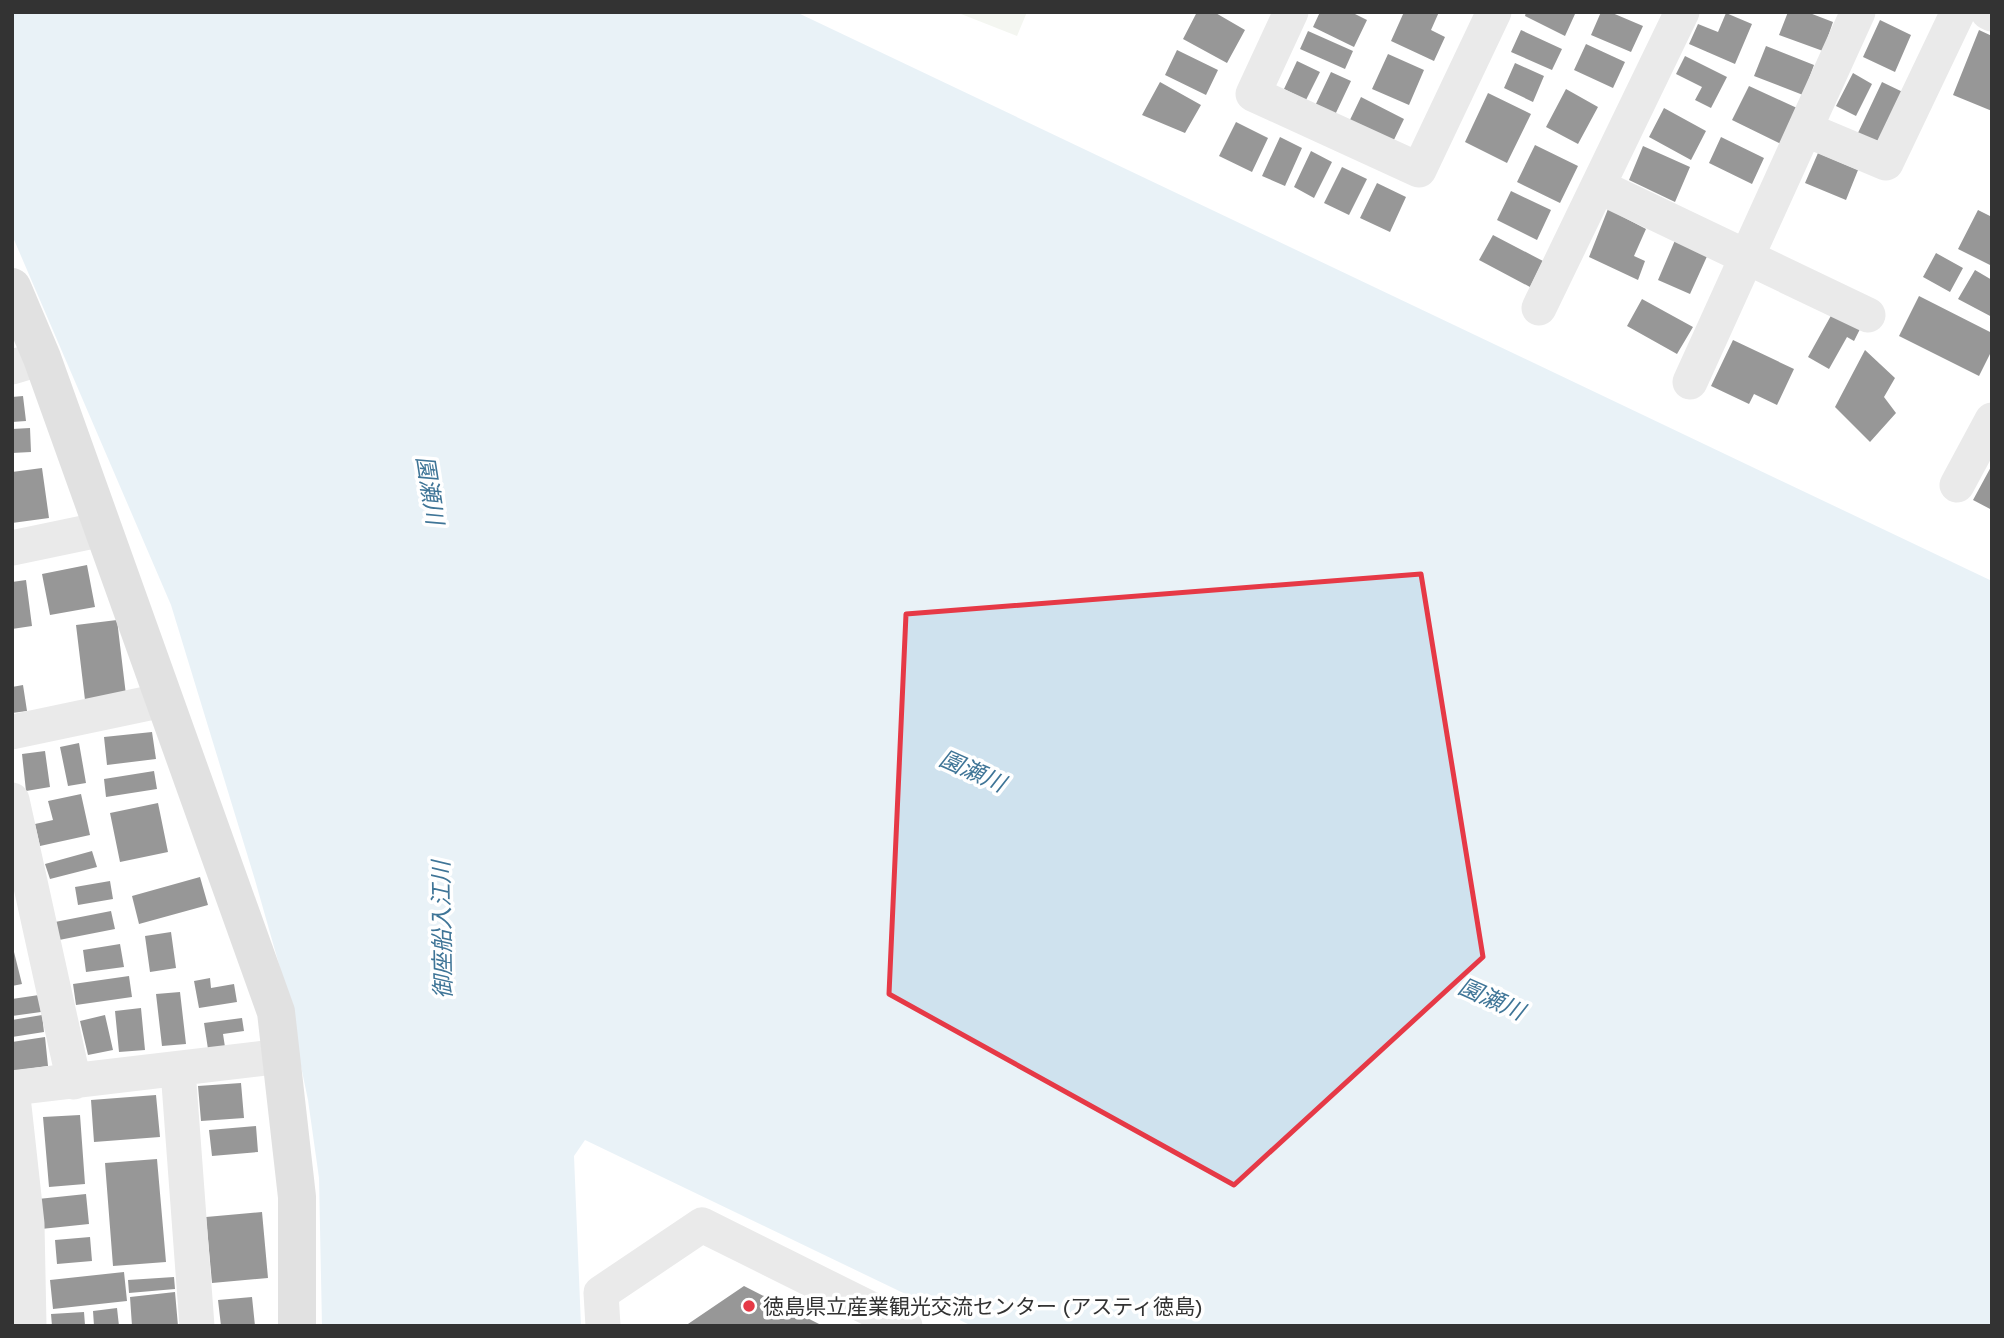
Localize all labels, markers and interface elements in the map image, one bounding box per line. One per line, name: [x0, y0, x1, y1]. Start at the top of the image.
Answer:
water label: 園瀬川: [412, 454, 451, 529]
water label: 園瀬川: [936, 743, 1013, 798]
water label: 御座船入江川: [426, 858, 456, 999]
water label: 園瀬川: [1455, 971, 1532, 1026]
place label: 徳島県立産業観光交流センター (アスティ徳島): [763, 1293, 1203, 1319]
marker: 徳島県立産業観光交流センター (アスティ徳島): [741, 1298, 757, 1314]

